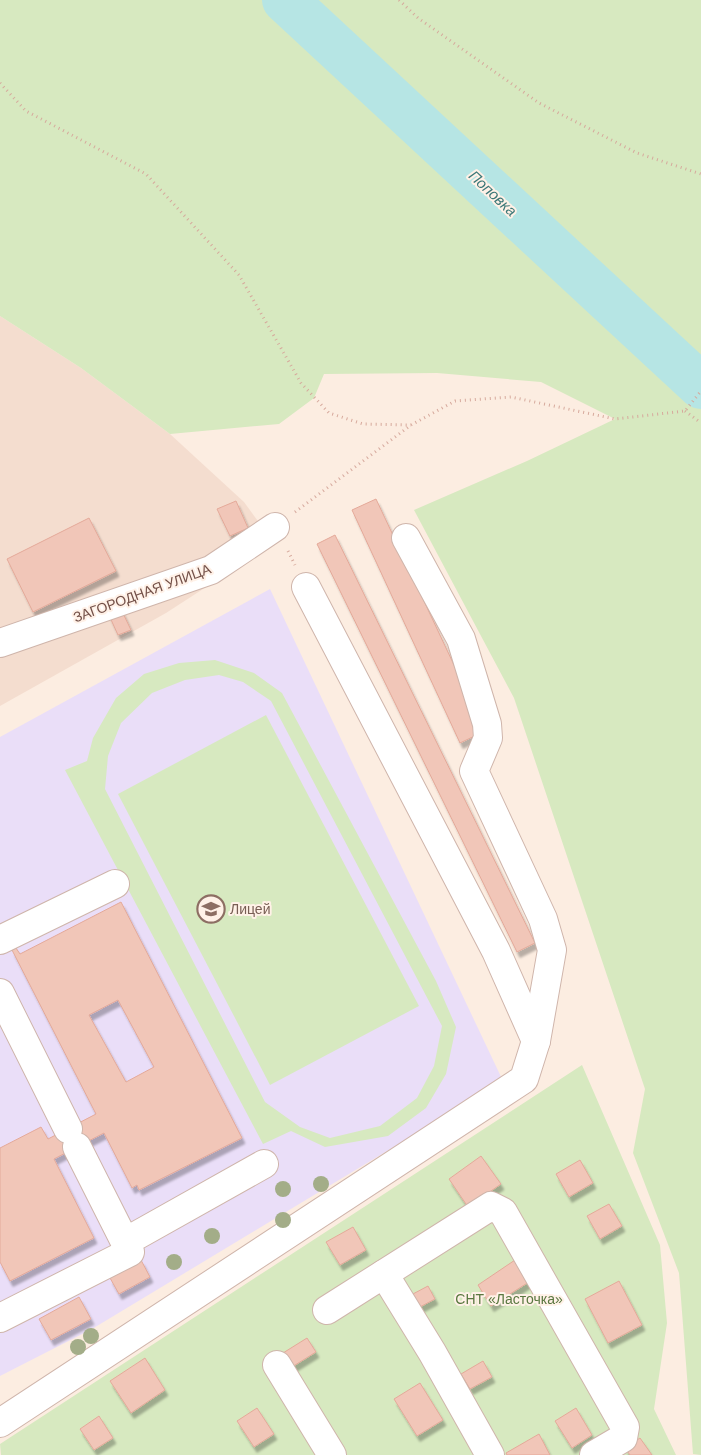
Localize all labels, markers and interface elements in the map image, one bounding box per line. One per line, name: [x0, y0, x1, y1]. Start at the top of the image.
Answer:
water label: Поповка: [466, 167, 520, 219]
street label: ЗАГОРОДНАЯ УЛИЦА: [71, 560, 214, 625]
school or university icon: Лицей: [196, 894, 226, 924]
place label: Лицей: [230, 901, 270, 917]
park label: СНТ «Ласточка»: [455, 1291, 563, 1307]

